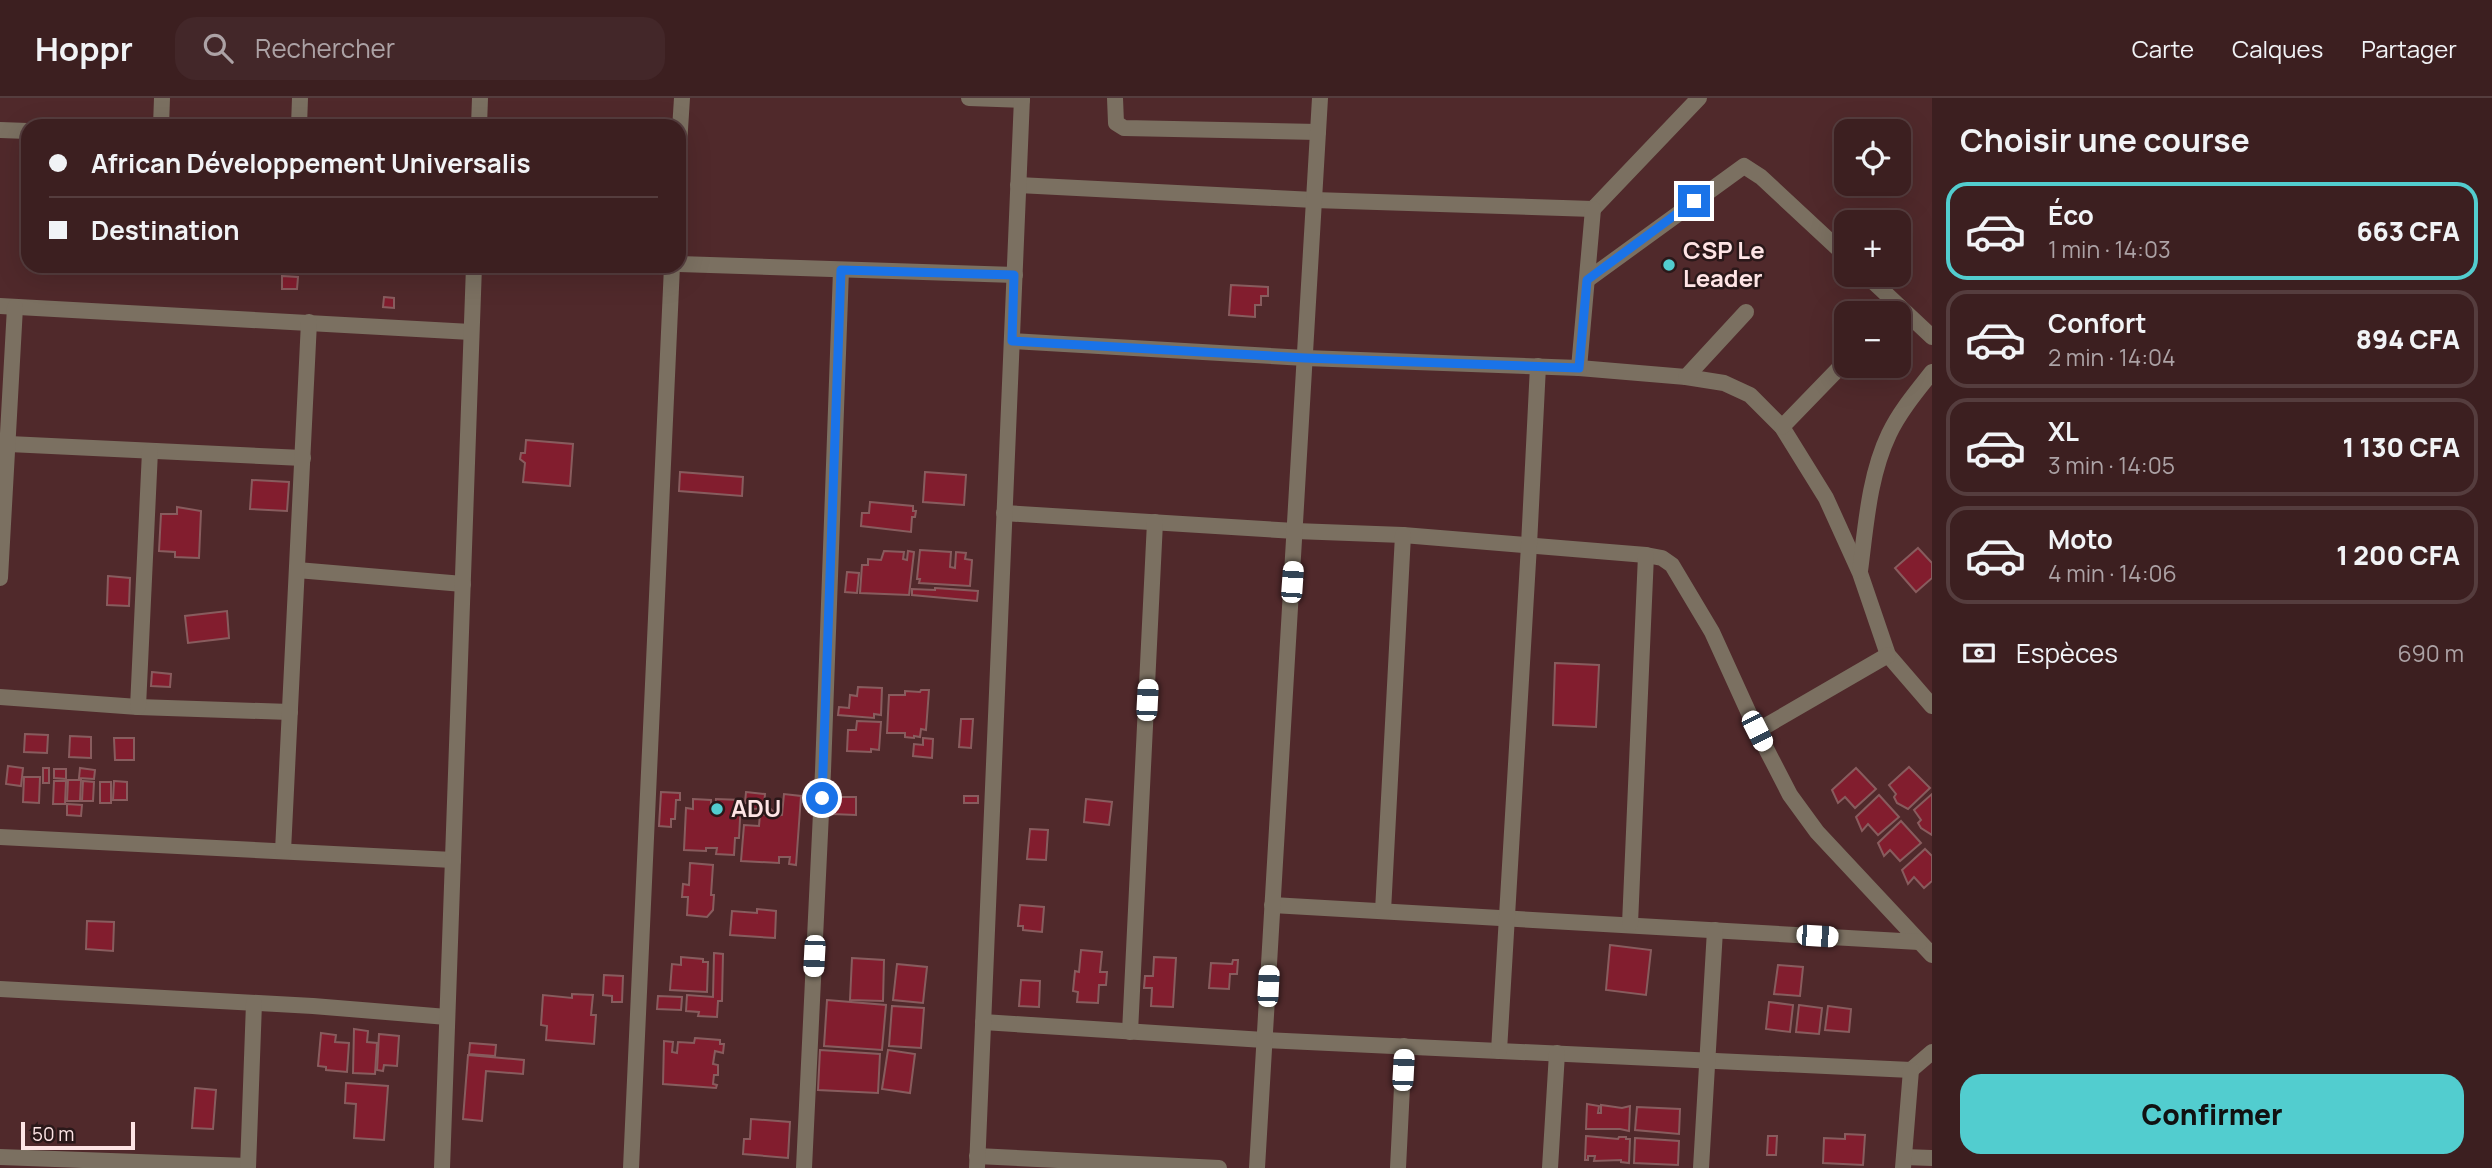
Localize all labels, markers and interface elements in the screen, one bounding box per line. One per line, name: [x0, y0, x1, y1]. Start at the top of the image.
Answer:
search box: [175, 17, 665, 80]
text: Hoppr: [35, 26, 133, 71]
icon: search: [199, 29, 237, 67]
text: Rechercher: [255, 30, 395, 66]
text: Carte: [2132, 32, 2194, 65]
text: Calques: [2232, 32, 2323, 65]
text: Partager: [2361, 32, 2457, 65]
text: Choisir une course: [1960, 118, 2250, 162]
map controls: [1834, 119, 1911, 378]
button: locate: [1834, 119, 1911, 196]
text: African Développement Universalis: [91, 145, 530, 181]
route end: [1678, 185, 1710, 217]
text: Éco: [2048, 197, 2094, 233]
icon: car: [1964, 200, 2027, 263]
button: +: [1834, 210, 1911, 287]
text: Destination: [91, 212, 240, 248]
text: 663 CFA: [2356, 213, 2460, 249]
place label: CSP Le Leader: [1683, 233, 1765, 294]
text: 1 min · 14:03: [2048, 233, 2171, 265]
marker: CSP Le Leader: [1661, 257, 1677, 273]
button: −: [1834, 301, 1911, 378]
text: Confort: [2048, 305, 2147, 341]
icon: car: [1964, 308, 2027, 371]
text: 894 CFA: [2356, 321, 2460, 357]
text: 2 min · 14:04: [2048, 341, 2176, 373]
text: XL: [2048, 413, 2079, 449]
icon: car: [1964, 416, 2027, 479]
text: 1 130 CFA: [2342, 429, 2460, 465]
text: 3 min · 14:05: [2048, 449, 2175, 481]
text: Moto: [2048, 521, 2113, 557]
icon: car: [1964, 524, 2027, 587]
text: 1 200 CFA: [2336, 537, 2460, 573]
text: 4 min · 14:06: [2048, 557, 2177, 589]
car: [1281, 560, 1304, 604]
icon: cash: [1960, 634, 1998, 672]
text: Espèces: [2016, 635, 2118, 671]
text: 690 m: [2398, 637, 2464, 669]
car: [1136, 678, 1159, 722]
car: [1739, 708, 1776, 754]
route start: [806, 782, 838, 814]
place label: ADU: [731, 791, 781, 824]
marker: ADU: [709, 801, 725, 817]
car: [1796, 924, 1839, 948]
car: [803, 934, 826, 978]
car: [1257, 964, 1280, 1008]
car: [1392, 1048, 1415, 1092]
button: Confirmer: [1960, 1074, 2464, 1154]
scale bar: [21, 1119, 135, 1151]
text: 50 m: [32, 1121, 74, 1147]

